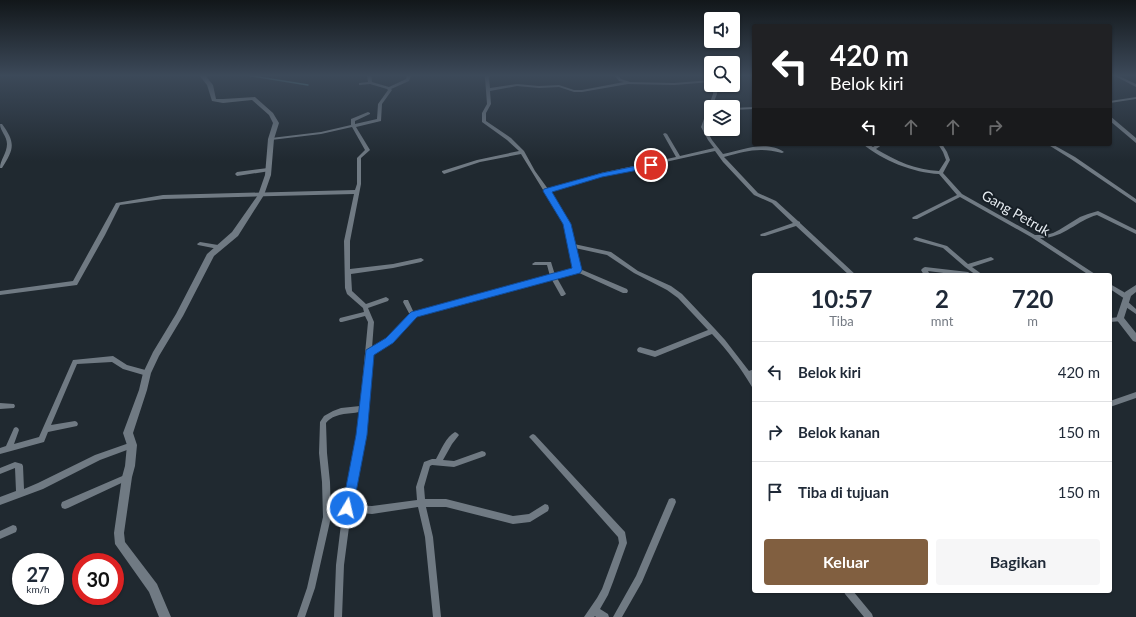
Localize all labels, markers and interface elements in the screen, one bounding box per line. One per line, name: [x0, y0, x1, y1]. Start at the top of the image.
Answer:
map controls: [704, 12, 740, 136]
button: sound: [704, 12, 740, 48]
text: 420 m: [830, 38, 909, 72]
icon: left: [764, 40, 816, 92]
button: search: [704, 56, 740, 92]
text: Belok kiri: [830, 72, 904, 94]
button: layers: [704, 100, 740, 136]
icon: left: [858, 116, 880, 138]
icon: ahead: [900, 116, 922, 138]
icon: ahead: [942, 116, 964, 138]
icon: right: [984, 116, 1006, 138]
pin: [634, 148, 668, 182]
icon: arrive: [640, 154, 662, 176]
street label: Gang Petruk: [979, 186, 1054, 239]
text: 10:57: [810, 284, 872, 313]
text: 2: [935, 284, 949, 313]
text: 720: [1012, 284, 1054, 313]
text: Tiba: [829, 313, 854, 329]
text: mnt: [931, 313, 953, 329]
text: m: [1027, 313, 1038, 329]
icon: left: [764, 361, 786, 383]
text: Belok kiri: [798, 363, 861, 381]
text: 420 m: [1058, 363, 1100, 381]
icon: right: [764, 421, 786, 443]
text: Belok kanan: [798, 423, 880, 441]
text: 150 m: [1058, 423, 1100, 441]
icon: arrive: [764, 481, 786, 503]
text: Tiba di tujuan: [798, 483, 889, 501]
text: 150 m: [1058, 483, 1100, 501]
position arrow: [326, 487, 368, 529]
button: Keluar: [764, 539, 928, 585]
button: Bagikan: [936, 539, 1100, 585]
speed limit sign: 30: [72, 553, 124, 605]
text: 27: [26, 562, 50, 586]
text: km/h: [26, 583, 50, 595]

